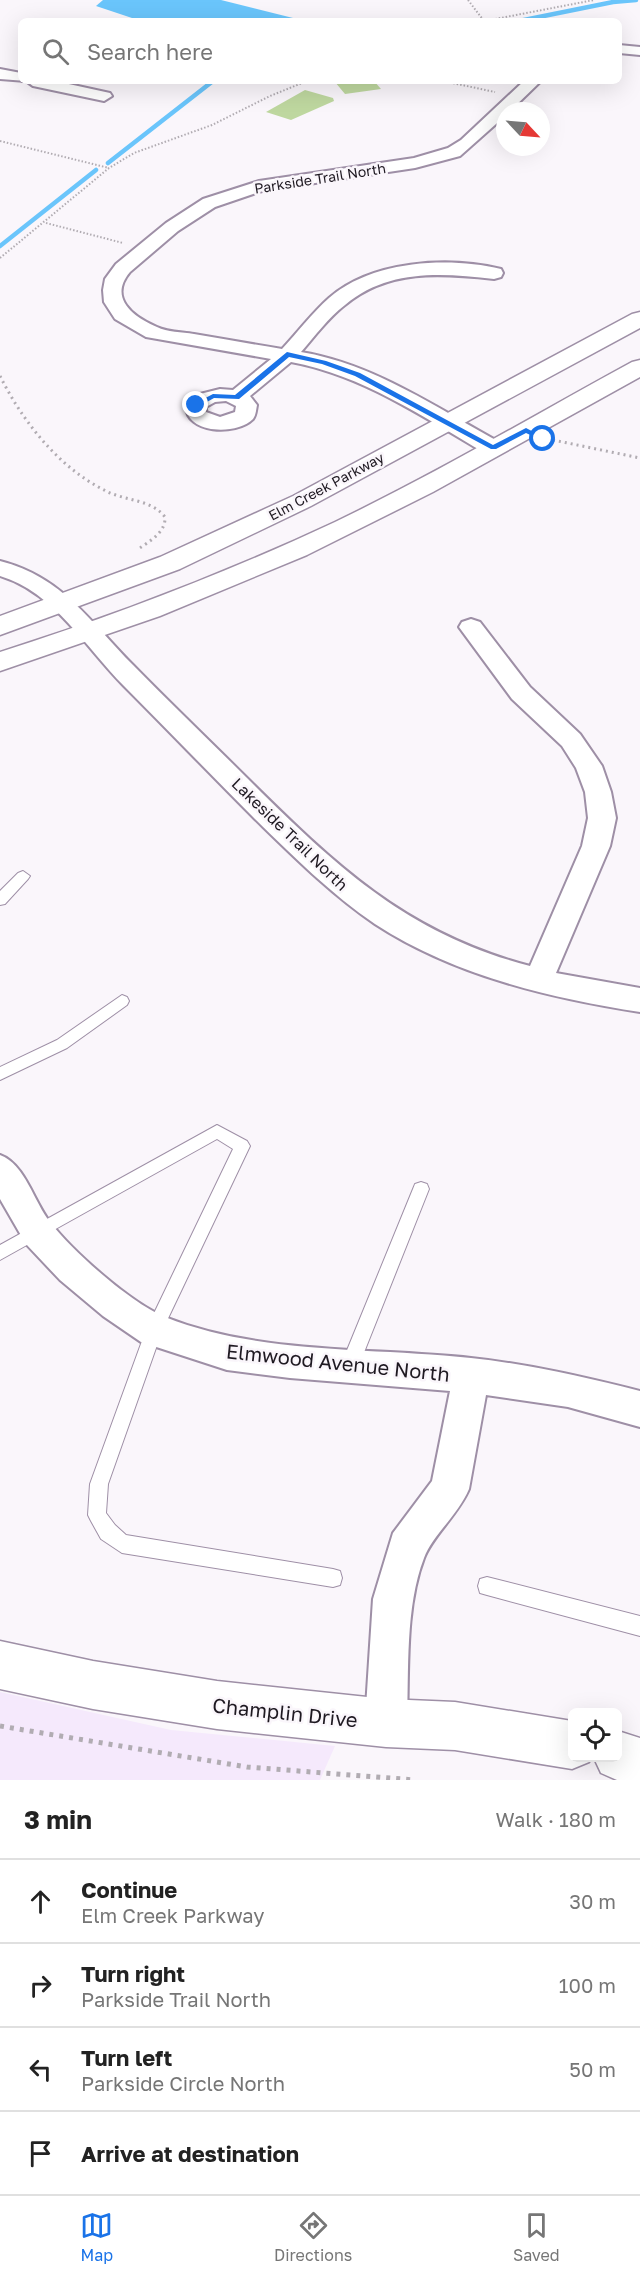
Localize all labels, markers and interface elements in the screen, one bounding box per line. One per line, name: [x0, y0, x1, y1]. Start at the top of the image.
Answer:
search box: [18, 18, 622, 84]
icon: search: [39, 35, 72, 68]
text: Search here: [87, 38, 213, 65]
north arrow: [496, 102, 550, 156]
street label: Parkside Trail North: [253, 159, 387, 197]
route end: [182, 391, 208, 417]
route start: [529, 425, 555, 451]
street label: Elm Creek Parkway: [265, 448, 387, 524]
street label: Lakeside Trail North: [228, 773, 352, 895]
street label: Elmwood Avenue North: [225, 1338, 451, 1386]
street label: Champlin Drive: [211, 1692, 359, 1732]
map controls: [568, 1708, 622, 1762]
button: locate: [568, 1708, 622, 1762]
text: 3 min: [24, 1804, 92, 1835]
text: Walk · 180 m: [496, 1807, 616, 1831]
text: Continue: [81, 1876, 177, 1903]
icon: ahead: [24, 1885, 57, 1918]
text: 30 m: [569, 1889, 616, 1913]
text: Elm Creek Parkway: [81, 1903, 264, 1927]
text: Turn right: [81, 1960, 185, 1987]
icon: right: [24, 1969, 57, 2002]
text: 100 m: [559, 1973, 616, 1997]
text: Parkside Trail North: [81, 1987, 271, 2011]
text: Turn left: [81, 2044, 172, 2071]
icon: left: [24, 2053, 57, 2086]
text: 50 m: [569, 2057, 616, 2081]
text: Parkside Circle North: [81, 2071, 285, 2095]
icon: arrive: [24, 2137, 57, 2170]
text: Arrive at destination: [81, 2140, 299, 2167]
tab: Map: [80, 2209, 113, 2265]
tab: Directions: [274, 2209, 352, 2265]
tab: Saved: [513, 2209, 560, 2265]

